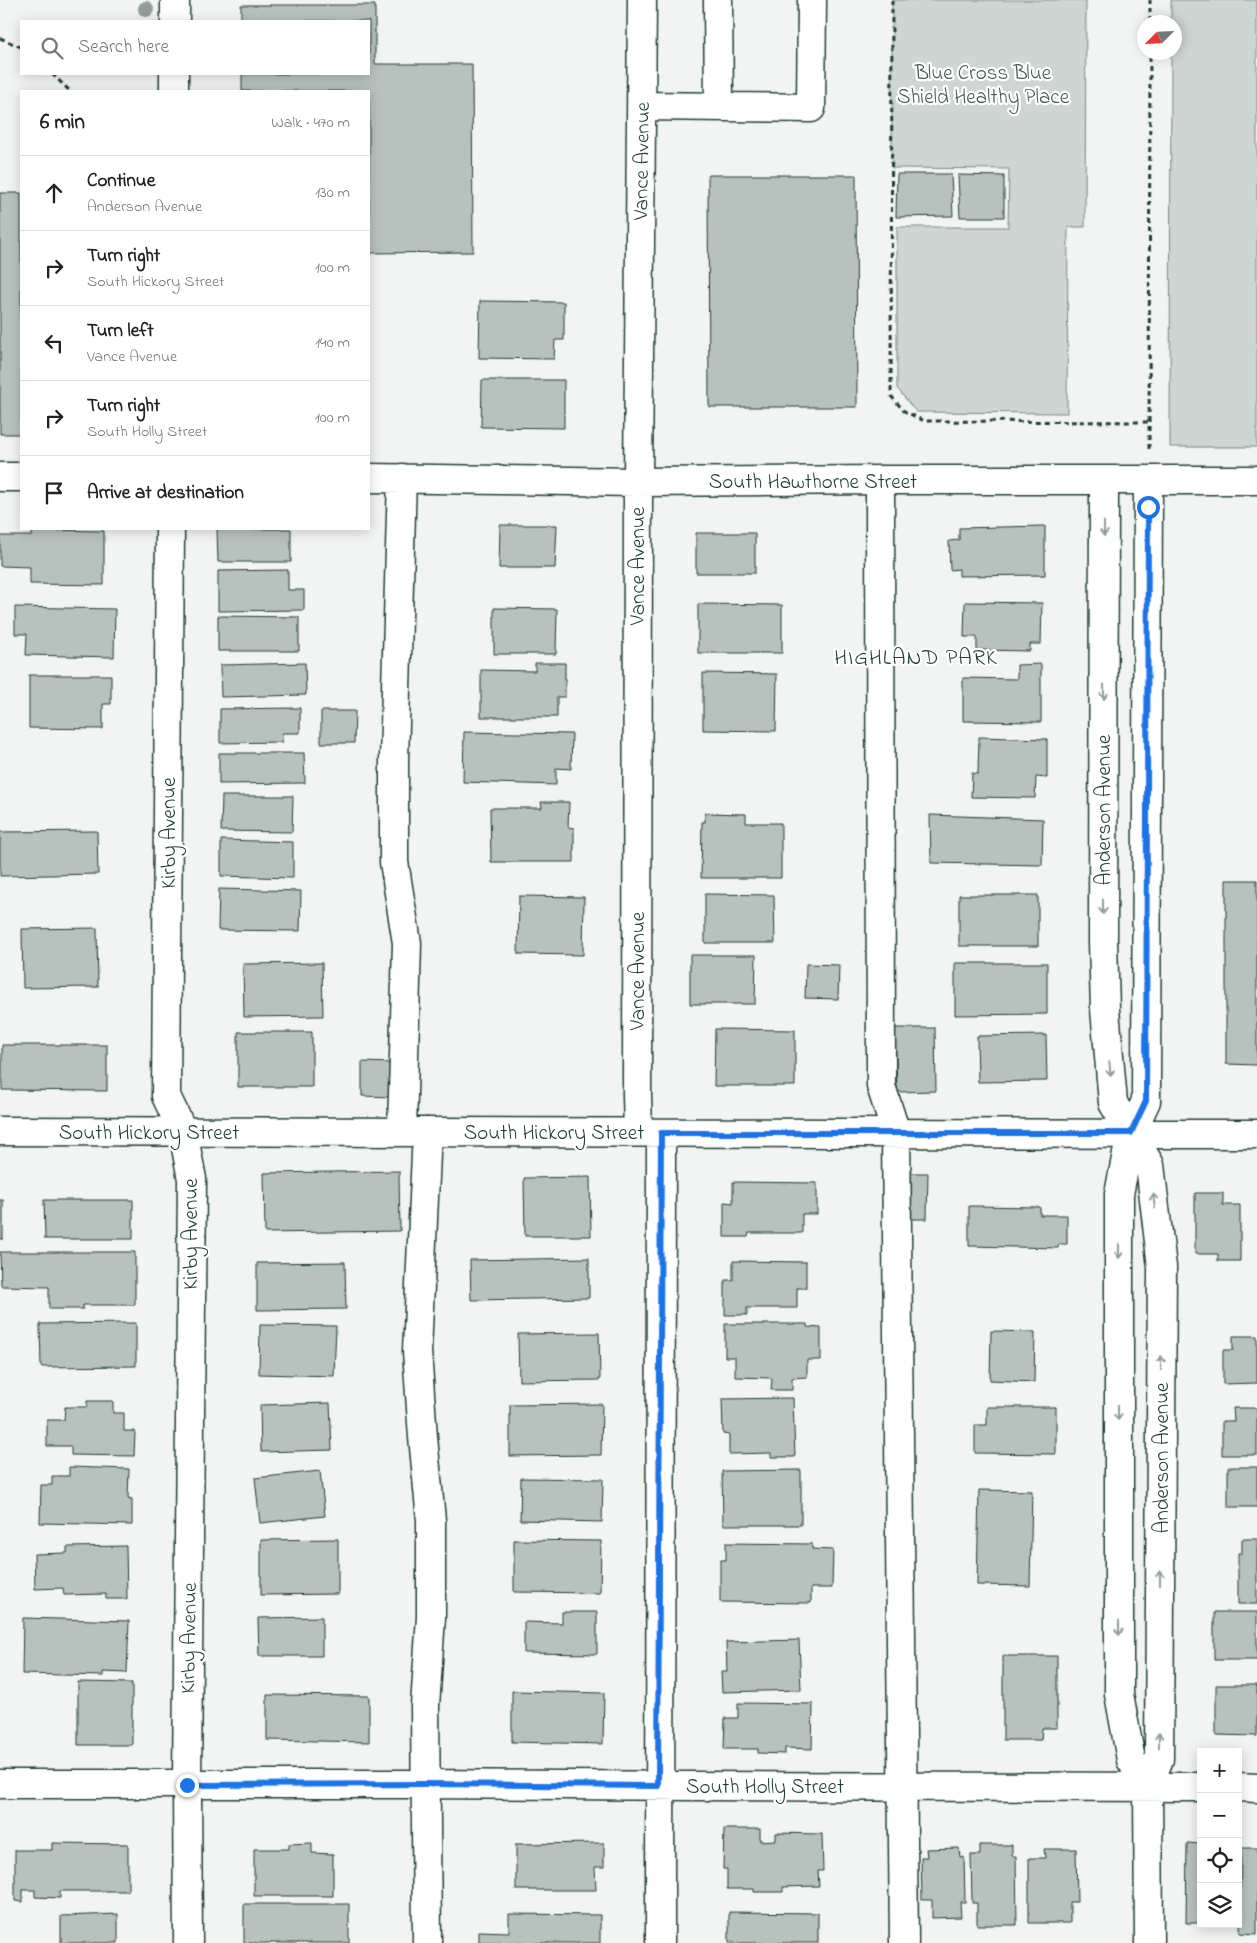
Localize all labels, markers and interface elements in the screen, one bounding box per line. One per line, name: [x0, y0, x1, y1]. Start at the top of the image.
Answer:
north arrow: [1137, 15, 1182, 60]
search box: [20, 20, 370, 75]
icon: search: [38, 34, 66, 62]
text: Search here: [78, 34, 169, 61]
park label: Blue Cross Blue Shield Healthy Place: [897, 59, 1070, 115]
street label: Vance Avenue: [627, 101, 659, 221]
text: 6 min: [40, 108, 85, 138]
text: Walk · 470 m: [271, 111, 350, 135]
text: Continue: [87, 168, 155, 195]
icon: ahead: [40, 179, 68, 207]
text: 130 m: [315, 181, 350, 205]
text: Anderson Avenue: [87, 195, 202, 219]
text: Turn right: [87, 243, 160, 270]
icon: right: [40, 254, 68, 282]
text: 100 m: [315, 256, 350, 280]
text: South Hickory Street: [87, 270, 224, 294]
text: Turn left: [87, 318, 154, 345]
icon: left: [40, 329, 68, 357]
text: 140 m: [315, 331, 350, 355]
text: Vance Avenue: [87, 345, 177, 369]
text: Turn right: [87, 393, 160, 420]
icon: right: [40, 404, 68, 432]
text: 100 m: [315, 406, 350, 430]
text: South Holly Street: [87, 420, 207, 444]
street label: South Hawthorne Street: [709, 468, 917, 498]
icon: arrive: [40, 479, 68, 507]
text: Arrive at destination: [87, 480, 244, 507]
route start: [1137, 496, 1160, 519]
street label: Vance Avenue: [624, 506, 654, 626]
one-way arrow: [1099, 521, 1109, 537]
district label: HIGHLAND PARK: [834, 643, 998, 675]
one-way arrow: [1099, 684, 1108, 700]
street label: Anderson Avenue: [1090, 734, 1120, 886]
street label: Kirby Avenue: [155, 777, 187, 889]
one-way arrow: [1098, 898, 1108, 915]
street label: Vance Avenue: [624, 911, 654, 1031]
one-way arrow: [1106, 1061, 1115, 1077]
street label: South Hickory Street: [59, 1119, 239, 1151]
street label: South Hickory Street: [464, 1119, 644, 1151]
street label: Kirby Avenue: [177, 1178, 209, 1290]
one-way arrow: [1149, 1193, 1159, 1209]
one-way arrow: [1114, 1242, 1124, 1258]
one-way arrow: [1156, 1355, 1166, 1372]
street label: Anderson Avenue: [1148, 1382, 1178, 1534]
one-way arrow: [1113, 1404, 1123, 1421]
one-way arrow: [1155, 1570, 1165, 1586]
street label: Kirby Avenue: [174, 1582, 208, 1694]
one-way arrow: [1114, 1620, 1124, 1636]
one-way arrow: [1154, 1733, 1164, 1749]
map controls: [1197, 1748, 1242, 1928]
button: +: [1197, 1748, 1242, 1793]
street label: South Holly Street: [686, 1773, 844, 1805]
route end: [176, 1774, 199, 1797]
button: −: [1197, 1793, 1242, 1838]
button: locate: [1197, 1838, 1242, 1883]
button: layers: [1197, 1883, 1242, 1928]

